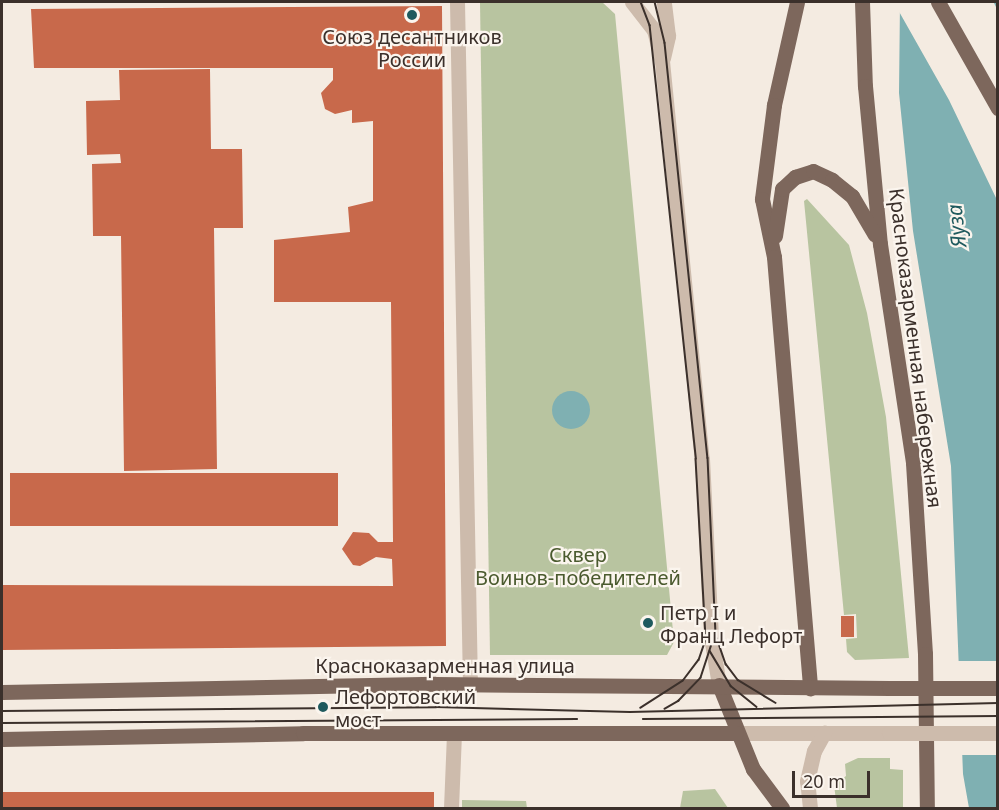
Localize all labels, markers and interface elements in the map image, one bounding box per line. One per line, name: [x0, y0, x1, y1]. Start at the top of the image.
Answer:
marker: Союз десантников России: [405, 8, 419, 22]
place label: Союз десантников России: [322, 24, 502, 71]
street label: Красноказарменная набережная: [884, 187, 948, 509]
water label: Яуза: [941, 203, 971, 249]
park label: Сквер Воинов-победителей: [475, 542, 681, 589]
place label: Петр I и Франц Лефорт: [660, 600, 802, 647]
marker: Петр I и Франц Лефорт: [641, 616, 655, 630]
street label: Красноказарменная улица: [315, 653, 575, 677]
place label: Лефортовский мост: [335, 684, 476, 731]
marker: Лефортовский мост: [316, 700, 330, 714]
scale bar: [795, 759, 873, 797]
text: 20 m: [803, 769, 845, 793]

